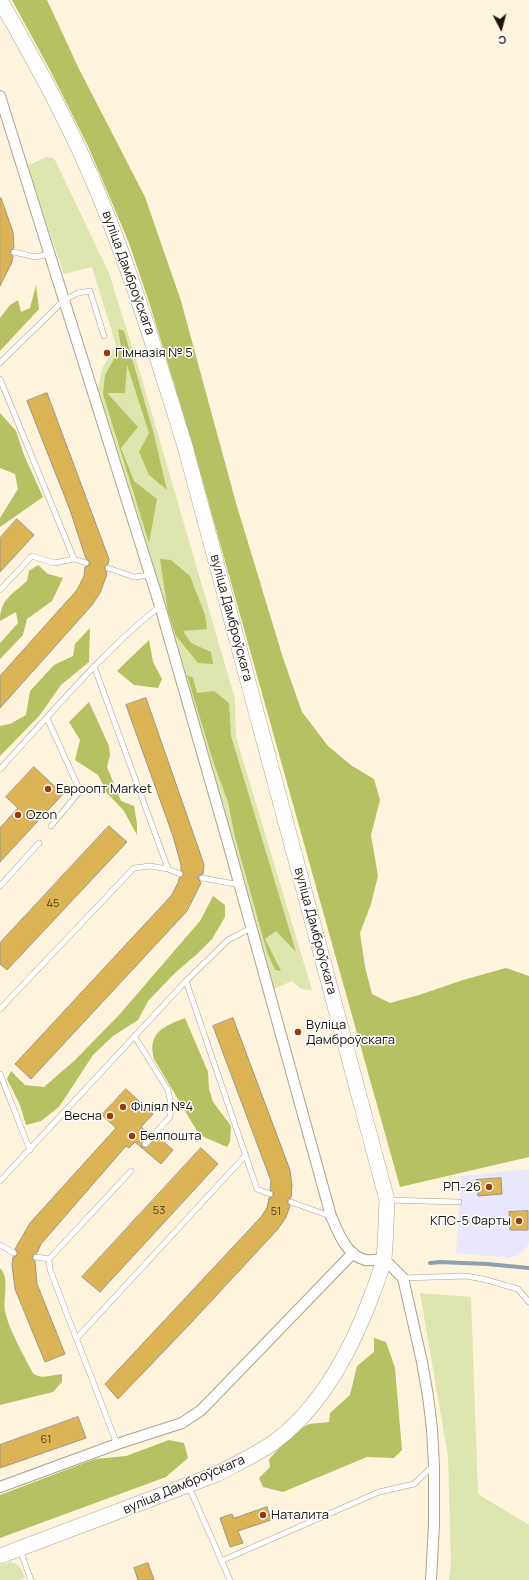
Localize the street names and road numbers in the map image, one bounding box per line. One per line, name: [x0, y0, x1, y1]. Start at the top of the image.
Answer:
street label: вуліца Дамброўскага: [98, 209, 158, 337]
street label: вуліца Дамброўскага: [207, 553, 255, 683]
street label: вуліца Дамброўскага: [291, 866, 339, 996]
street label: вуліца Дамброўскага: [121, 1452, 247, 1518]

